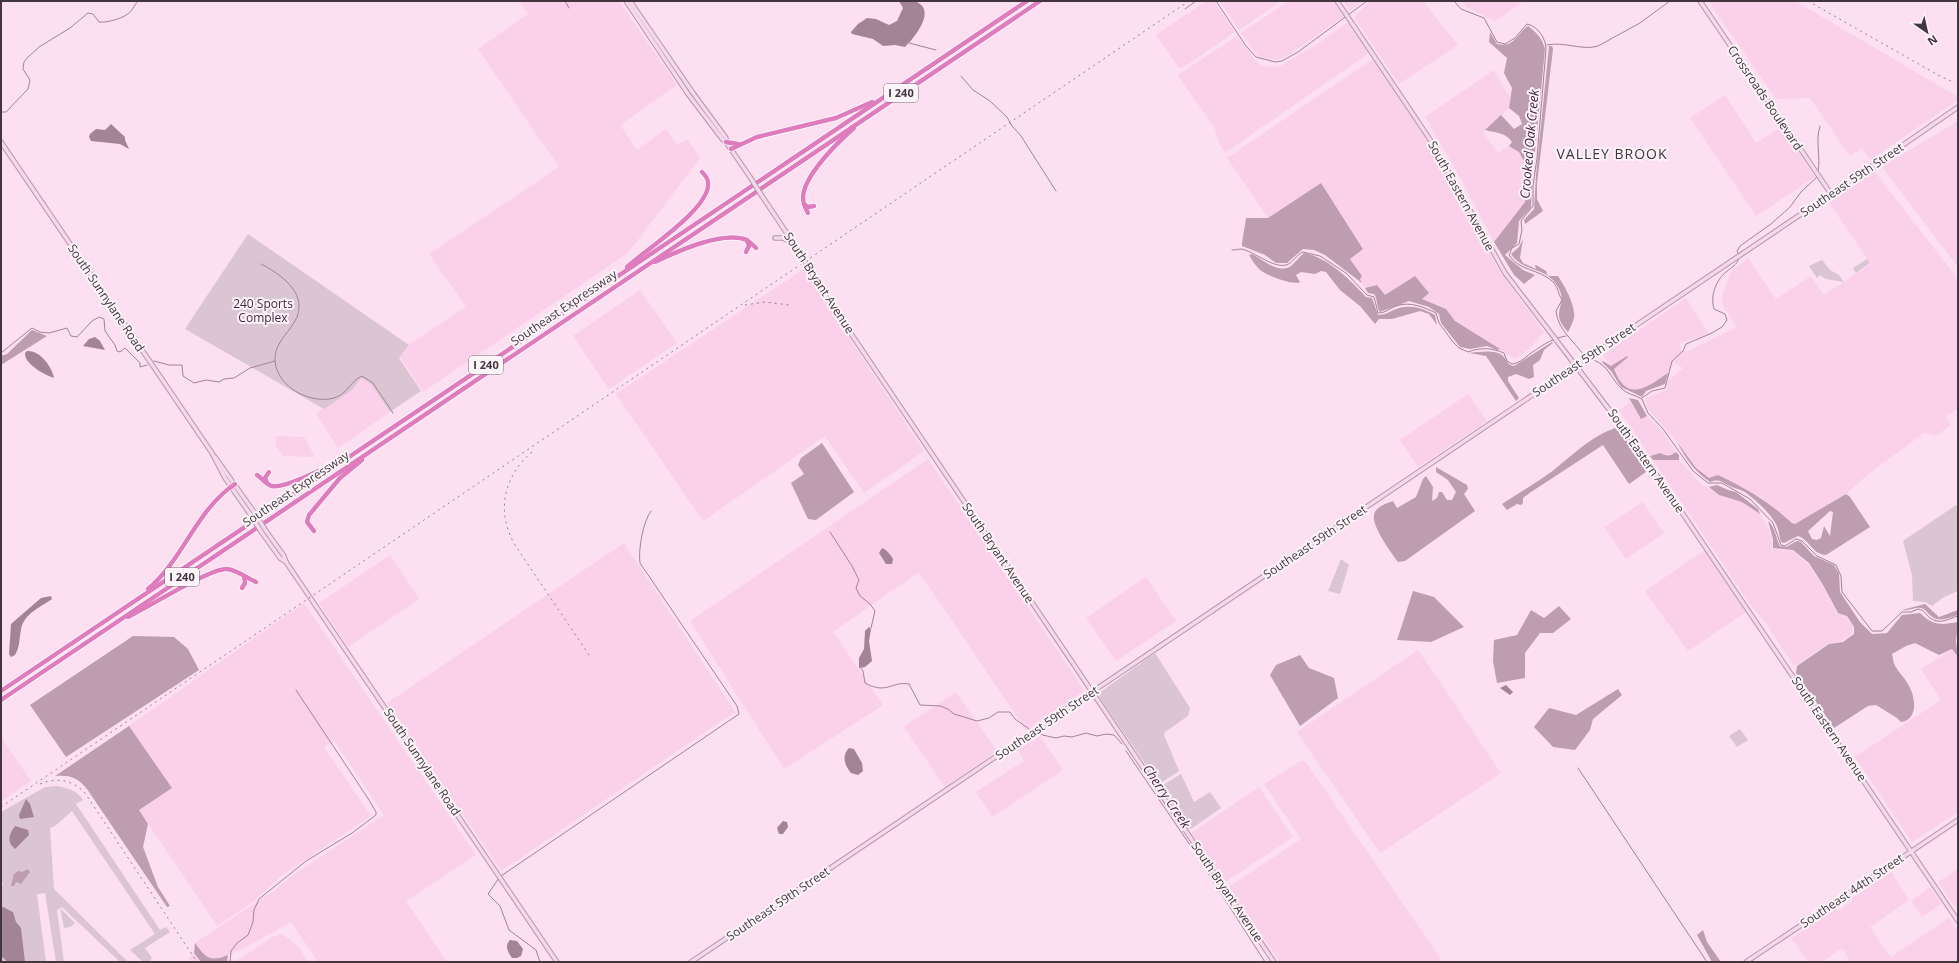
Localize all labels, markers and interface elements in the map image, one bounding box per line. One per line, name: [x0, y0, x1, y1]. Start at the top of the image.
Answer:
north arrow: [1907, 12, 1947, 52]
text: N: [1925, 32, 1941, 49]
street label: Crossroads Boulevard: [1724, 42, 1807, 153]
road number: I 240: [884, 84, 918, 102]
water label: Crooked Oak Creek: [1515, 88, 1543, 199]
street label: South Eastern Avenue: [1424, 138, 1499, 254]
street label: Southeast 59th Street: [1797, 139, 1907, 221]
district label: VALLEY BROOK: [1556, 144, 1668, 163]
street label: South Bryant Avenue: [780, 229, 859, 337]
street label: South Sunnylane Road: [64, 241, 149, 355]
street label: Southeast Expressway: [507, 265, 621, 349]
park label: 240 Sports Complex: [233, 295, 293, 326]
street label: Southeast 59th Street: [1529, 319, 1639, 401]
road number: I 240: [469, 356, 503, 374]
street label: South Eastern Avenue: [1604, 405, 1689, 516]
street label: Southeast Expressway: [239, 446, 353, 530]
street label: South Bryant Avenue: [958, 499, 1039, 607]
street label: Southeast 59th Street: [1260, 501, 1370, 583]
road number: I 240: [165, 568, 199, 586]
street label: South Eastern Avenue: [1788, 673, 1871, 785]
street label: Southeast 59th Street: [992, 682, 1102, 764]
street label: South Sunnylane Road: [380, 705, 465, 819]
water label: Cherry Creek: [1139, 761, 1195, 832]
street label: South Bryant Avenue: [1187, 838, 1268, 946]
street label: Southeast 44th Street: [1797, 850, 1907, 932]
street label: Southeast 59th Street: [723, 863, 833, 945]

